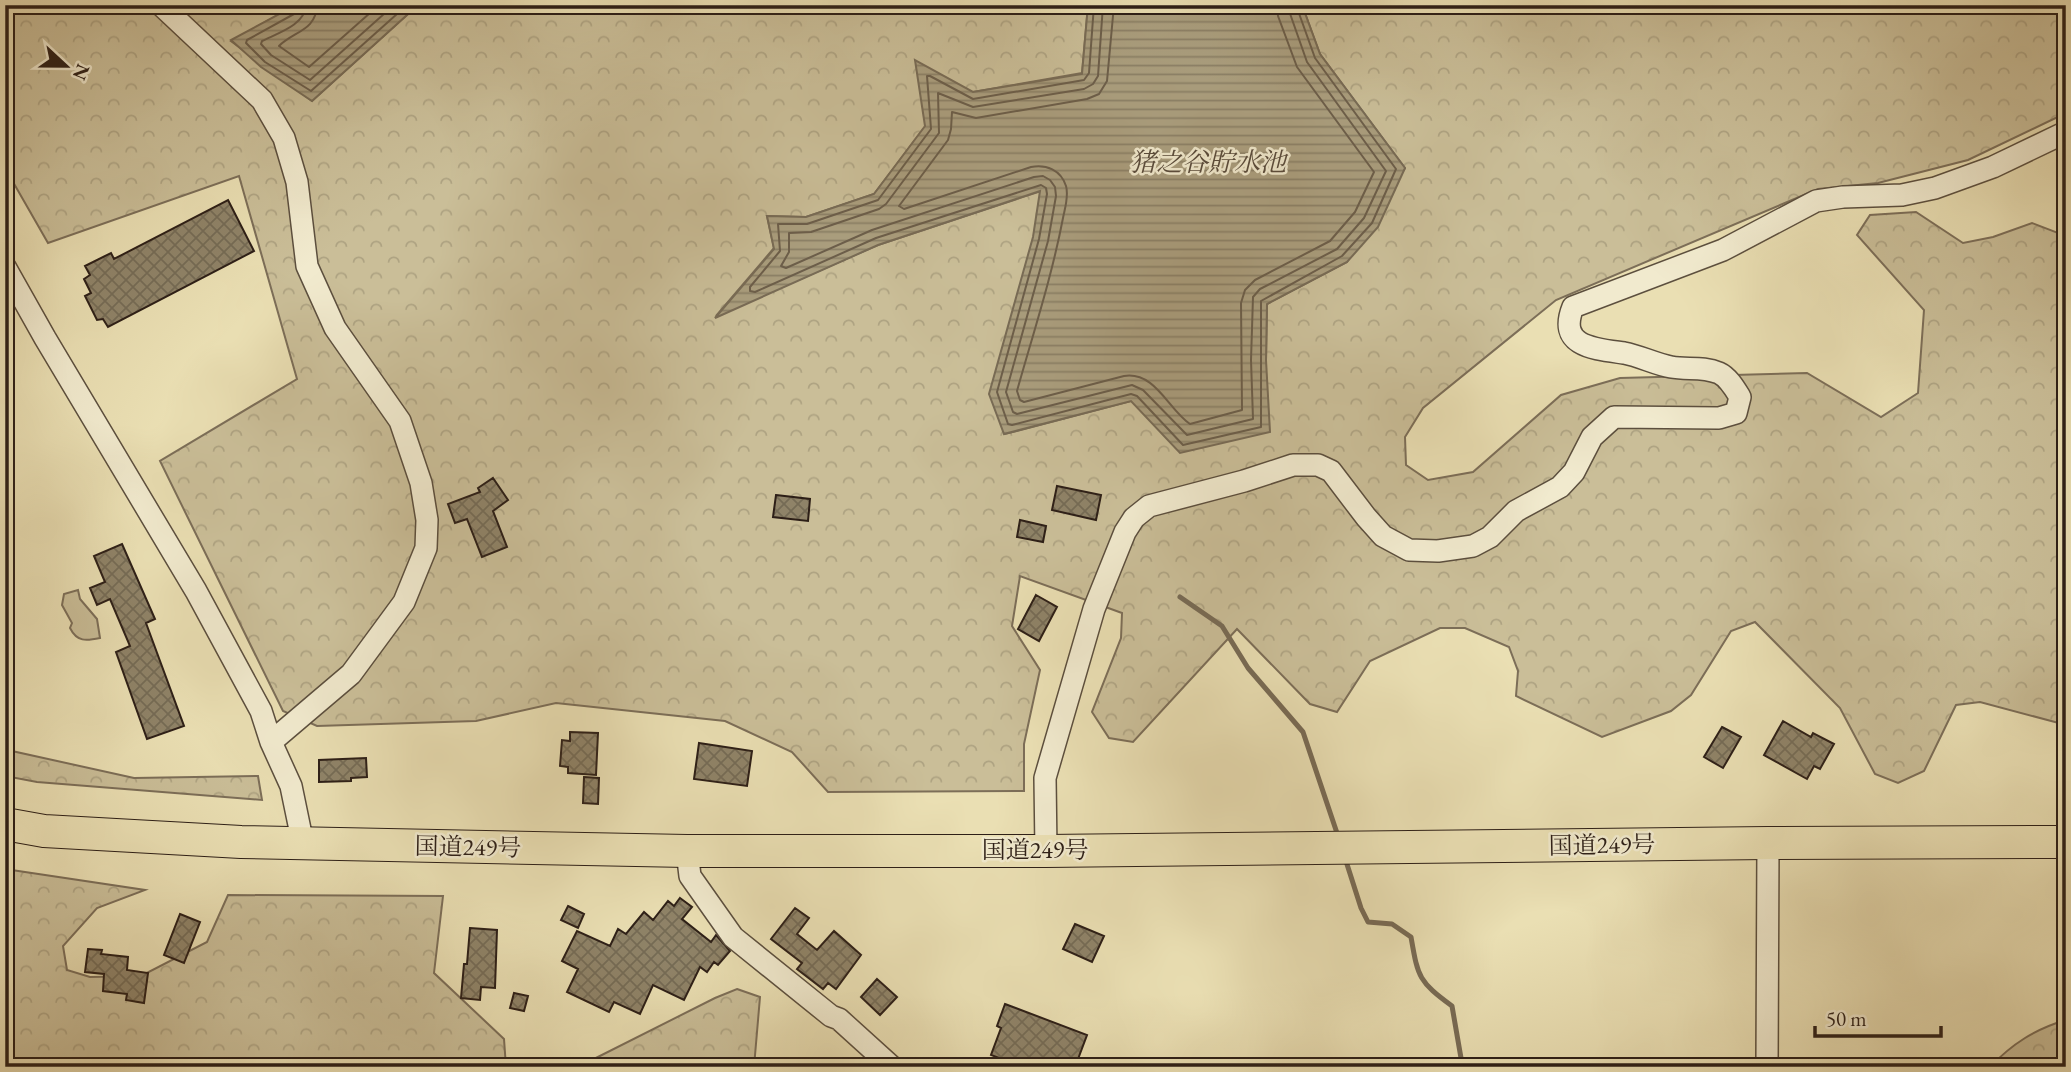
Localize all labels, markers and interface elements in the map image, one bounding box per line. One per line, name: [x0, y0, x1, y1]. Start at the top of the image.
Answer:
north arrow: [32, 32, 102, 102]
text: N: [67, 60, 96, 85]
water label: 猪之谷貯水池: [1130, 145, 1289, 179]
street label: 国道249号: [1548, 828, 1656, 861]
street label: 国道249号: [414, 830, 522, 863]
street label: 国道249号: [982, 834, 1088, 865]
scale bar: [1815, 995, 1941, 1039]
text: 50 m: [1826, 1005, 1867, 1032]

